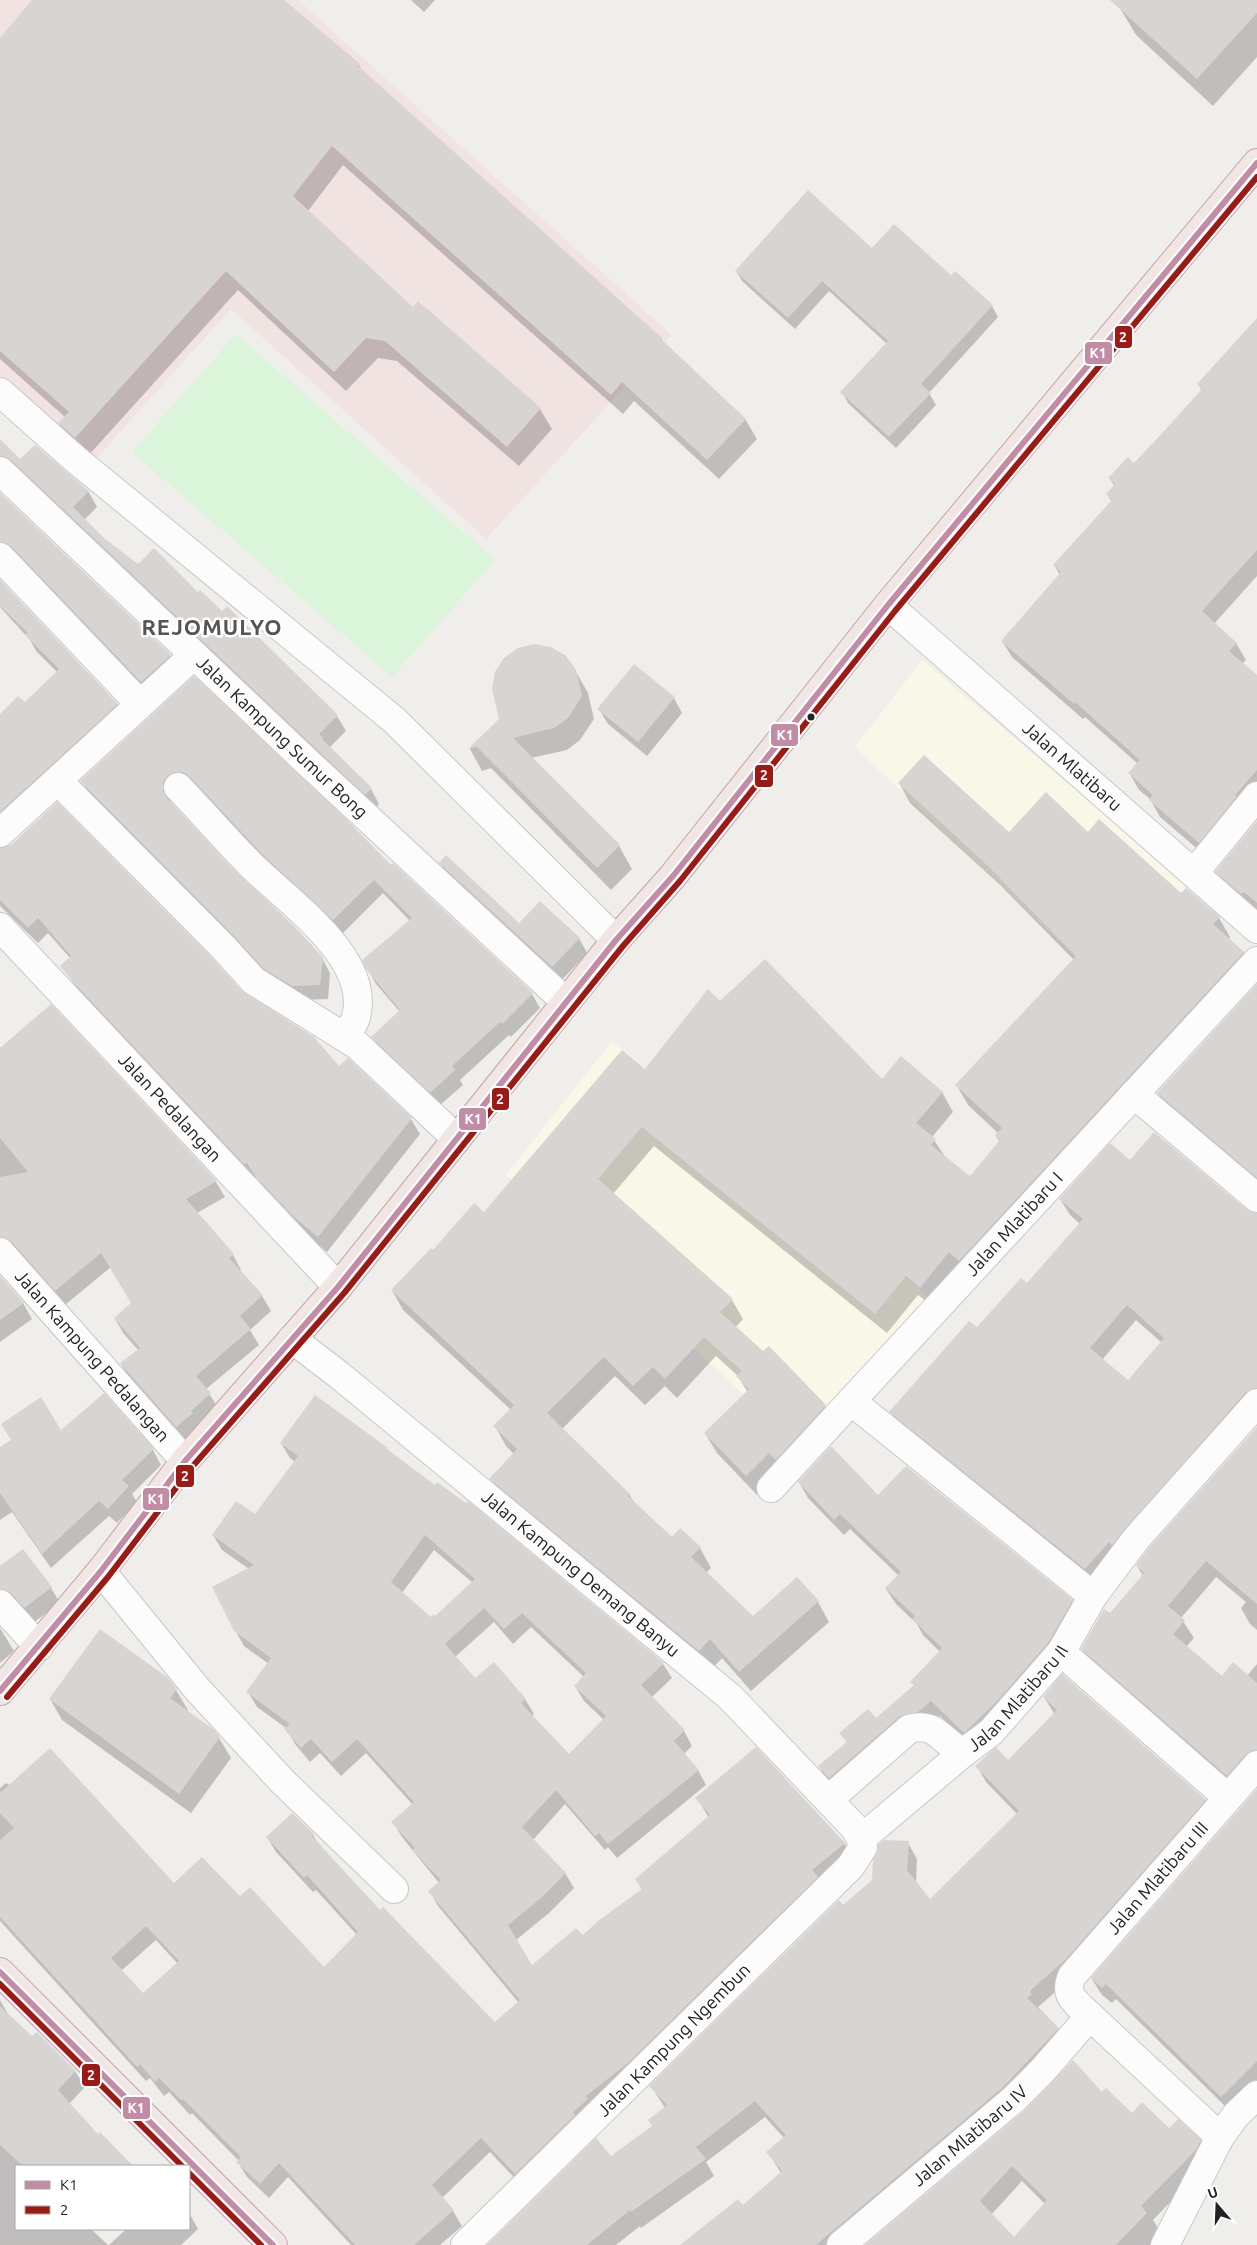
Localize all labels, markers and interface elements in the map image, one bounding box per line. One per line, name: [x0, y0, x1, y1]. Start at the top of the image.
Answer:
line badge: 2: [1114, 325, 1133, 349]
text: 2: [1119, 329, 1127, 345]
line badge: K1: [1084, 341, 1113, 365]
text: K1: [1089, 345, 1107, 361]
district label: REJOMULYO: [141, 614, 283, 639]
street label: Jalan Kampung Sumur Bong: [193, 652, 372, 822]
unlabelled marker: [806, 712, 816, 722]
street label: Jalan Mlatibaru: [1019, 717, 1126, 815]
line badge: K1: [770, 723, 799, 747]
text: K1: [776, 727, 794, 743]
line badge: 2: [754, 764, 774, 788]
text: 2: [760, 767, 768, 783]
street label: Jalan Pedalangan: [115, 1049, 226, 1165]
line badge: 2: [491, 1087, 510, 1111]
text: 2: [496, 1091, 504, 1107]
line badge: K1: [458, 1107, 487, 1131]
text: K1: [464, 1111, 482, 1127]
street label: Jalan Mlatibaru I: [961, 1168, 1066, 1279]
street label: Jalan Kampung Pedalangan: [12, 1266, 174, 1445]
line badge: 2: [175, 1464, 195, 1488]
text: 2: [181, 1468, 189, 1484]
street label: Jalan Kampung Demang Banyu: [478, 1486, 684, 1660]
line badge: K1: [142, 1487, 170, 1511]
text: K1: [147, 1491, 165, 1507]
street label: Jalan Mlatibaru II: [964, 1642, 1072, 1755]
street label: Jalan Mlatibaru III: [1102, 1817, 1211, 1938]
street label: Jalan Kampung Ngembun: [593, 1959, 754, 2120]
line badge: 2: [81, 2063, 101, 2087]
text: 2: [87, 2067, 95, 2083]
street label: Jalan Mlatibaru IV: [908, 2080, 1031, 2190]
line badge: K1: [122, 2096, 151, 2120]
text: K1: [127, 2100, 145, 2116]
legend: [15, 2165, 190, 2230]
text: K1: [60, 2176, 78, 2193]
north arrow: [1192, 2180, 1242, 2230]
text: U: [1206, 2184, 1220, 2202]
text: 2: [60, 2201, 68, 2218]

